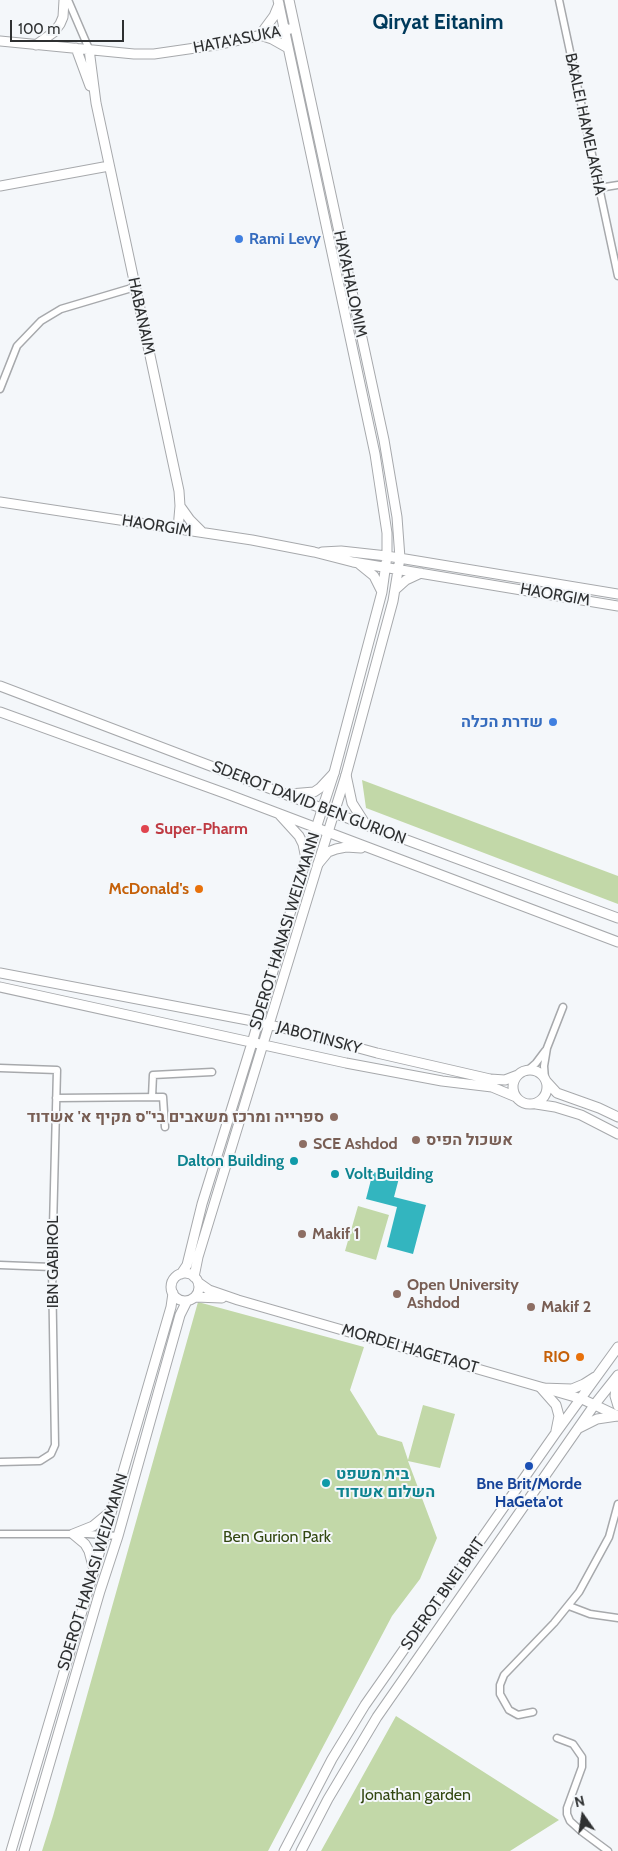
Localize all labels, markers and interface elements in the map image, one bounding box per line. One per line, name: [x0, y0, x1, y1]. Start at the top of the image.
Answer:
scale bar: [12, 10, 126, 42]
district label: Qiryat Eitanim: [373, 10, 503, 36]
text: 100 m: [18, 20, 60, 38]
street label: HATA'ASUKA: [192, 22, 282, 58]
street label: BAALEI HAMELAKHA: [561, 51, 609, 197]
place label: Rami Levy: [249, 229, 321, 249]
street label: HAYAHALOMIM: [329, 229, 371, 339]
marker: Rami Levy: [233, 233, 245, 245]
street label: HABANAIM: [123, 276, 159, 356]
street label: HAORGIM: [121, 511, 193, 541]
street label: HAORGIM: [519, 579, 591, 611]
place label: שדרת הכלה: [461, 712, 543, 732]
marker: שדרת הכלה: [547, 716, 559, 728]
street label: SDEROT DAVID BEN GURION: [209, 757, 409, 849]
place label: Super-Pharm: [155, 819, 248, 839]
marker: Super-Pharm: [139, 823, 151, 835]
street label: SDEROT HANASI WEIZMANN: [246, 830, 324, 1032]
place label: McDonald's: [109, 879, 189, 899]
marker: McDonald's: [193, 883, 205, 895]
street label: JABOTINSKY: [275, 1017, 363, 1059]
place label: ספרייה ומרכז משאבים בי"ס מקיף א' אשדוד: [27, 1107, 324, 1127]
marker: ספרייה ומרכז משאבים בי"ס מקיף א' אשדוד: [328, 1111, 340, 1123]
place label: אשכול הפיס: [426, 1130, 513, 1150]
place label: SCE Ashdod: [313, 1134, 398, 1154]
marker: אשכול הפיס: [410, 1134, 422, 1146]
marker: SCE Ashdod: [297, 1138, 309, 1150]
place label: Dalton Building: [177, 1151, 284, 1171]
marker: Dalton Building: [288, 1155, 300, 1167]
place label: Volt Building: [345, 1164, 433, 1184]
marker: Volt Building: [329, 1168, 341, 1180]
street label: IBN GABIROL: [43, 1216, 63, 1308]
place label: Makif 1: [312, 1224, 360, 1244]
marker: Makif 1: [296, 1228, 308, 1240]
place label: Open University Ashdod: [407, 1275, 519, 1313]
marker: Open University Ashdod: [391, 1288, 403, 1300]
place label: Makif 2: [541, 1297, 591, 1317]
marker: Makif 2: [525, 1301, 537, 1313]
street label: MORDEI HAGETAOT: [339, 1320, 481, 1378]
place label: RIO: [543, 1347, 570, 1367]
marker: RIO: [574, 1351, 586, 1363]
marker: Bne Brit/Morde HaGeta'ot: [523, 1460, 535, 1472]
place label: בית משפט השלום אשדוד: [336, 1464, 435, 1502]
street label: SDEROT HANASI WEIZMANN: [54, 1471, 132, 1673]
place label: Bne Brit/Morde HaGeta'ot: [476, 1474, 582, 1512]
marker: בית משפט השלום אשדוד: [320, 1477, 332, 1489]
park label: Ben Gurion Park: [223, 1527, 331, 1547]
street label: SDEROT BNEI BRIT: [397, 1534, 489, 1654]
park label: Jonathan garden: [361, 1785, 471, 1805]
north arrow: [558, 1791, 608, 1841]
text: N: [573, 1792, 586, 1811]

